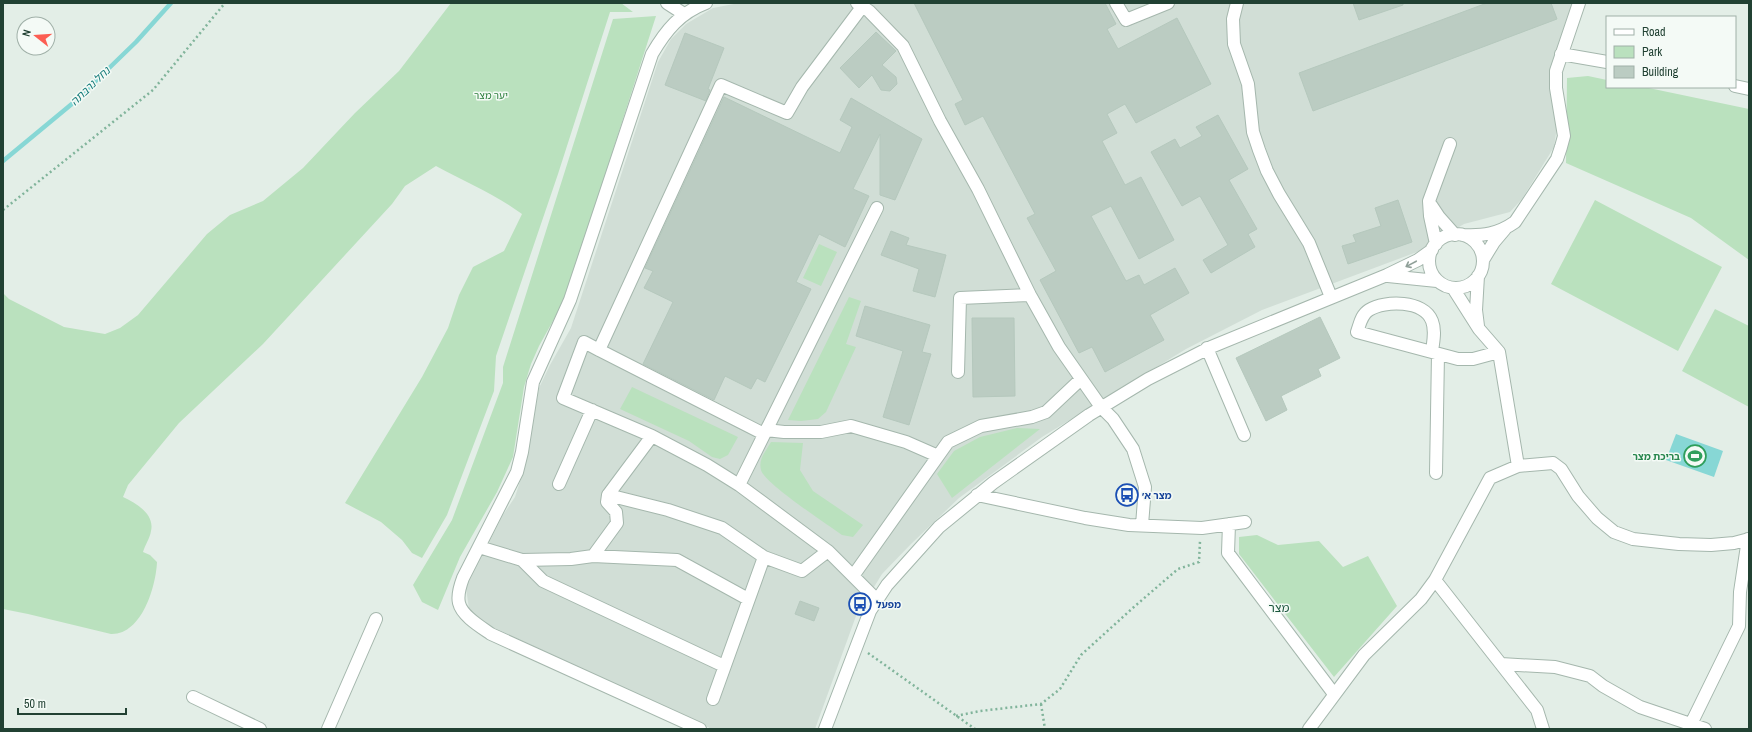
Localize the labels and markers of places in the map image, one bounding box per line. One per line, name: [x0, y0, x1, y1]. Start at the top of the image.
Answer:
sports icon: בריכת מצר: [1682, 443, 1708, 469]
place label: בריכת מצר: [1632, 450, 1680, 463]
bus stop icon: מצר א׳: [1114, 482, 1140, 508]
place label: מצר א׳: [1142, 489, 1172, 502]
bus stop icon: מפעל: [847, 591, 873, 617]
place label: מפעל: [876, 598, 901, 611]

